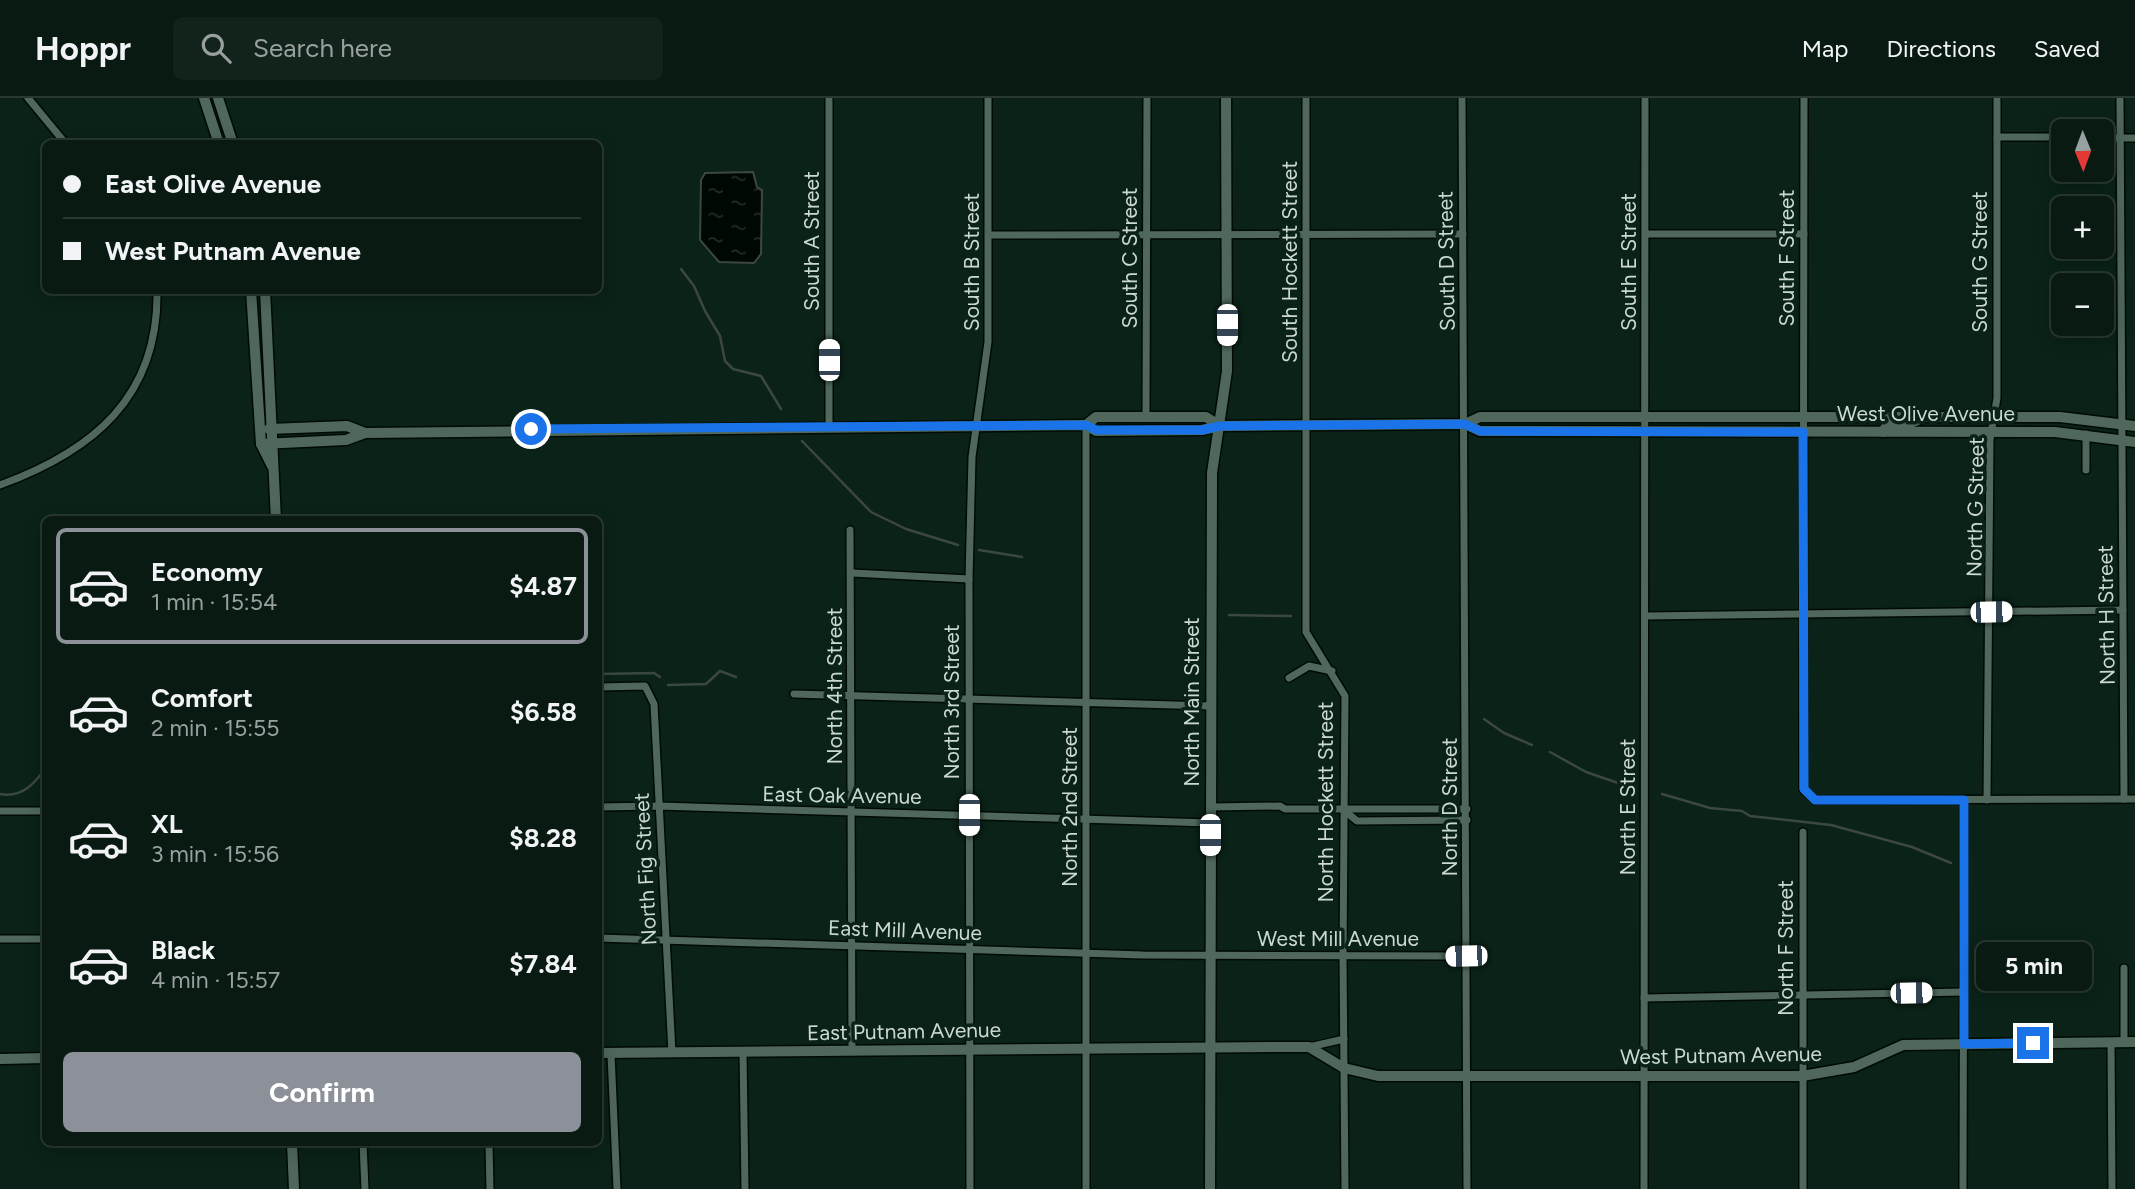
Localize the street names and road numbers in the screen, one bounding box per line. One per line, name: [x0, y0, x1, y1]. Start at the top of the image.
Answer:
street label: South Hockett Street: [1277, 161, 1302, 363]
street label: South A Street: [799, 171, 824, 311]
street label: South C Street: [1117, 188, 1142, 328]
street label: South F Street: [1774, 189, 1799, 327]
street label: South D Street: [1432, 191, 1460, 331]
street label: South G Street: [1967, 191, 1992, 333]
street label: South B Street: [959, 193, 984, 331]
street label: South E Street: [1616, 193, 1641, 331]
street label: West Olive Avenue: [1837, 401, 2015, 426]
street label: North G Street: [1961, 437, 1989, 577]
street label: North H Street: [2092, 545, 2120, 685]
street label: North 4th Street: [822, 607, 847, 765]
street label: North Main Street: [1179, 617, 1204, 787]
street label: North 3rd Street: [939, 624, 964, 780]
street label: North Hockett Street: [1313, 701, 1338, 902]
street label: North 2nd Street: [1057, 727, 1082, 887]
street label: North D Street: [1437, 738, 1462, 876]
street label: North E Street: [1615, 739, 1640, 875]
street label: East Oak Avenue: [762, 781, 922, 809]
street label: North Fig Street: [629, 792, 661, 946]
street label: North F Street: [1773, 880, 1798, 1016]
street label: East Mill Avenue: [828, 915, 982, 945]
street label: West Mill Avenue: [1257, 926, 1419, 951]
street label: East Putnam Avenue: [807, 1017, 1001, 1045]
street label: West Putnam Avenue: [1620, 1041, 1822, 1069]

